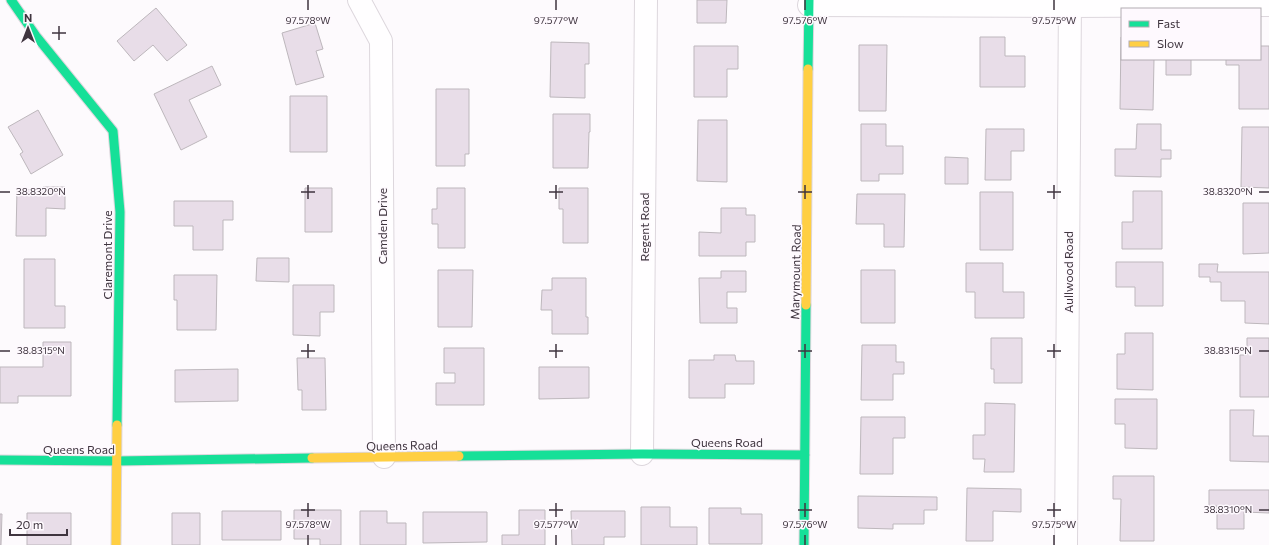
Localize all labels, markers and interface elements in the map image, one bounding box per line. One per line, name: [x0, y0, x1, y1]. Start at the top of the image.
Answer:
north arrow: [8, 8, 48, 48]
legend: [1121, 8, 1261, 60]
text: N: [24, 11, 32, 24]
text: 97.578°W: [286, 14, 330, 26]
text: 97.577°W: [534, 14, 578, 26]
text: 97.576°W: [783, 14, 827, 26]
text: 97.575°W: [1032, 14, 1076, 26]
text: Fast: [1157, 16, 1180, 30]
text: Slow: [1157, 36, 1184, 50]
text: 38.8320°N: [16, 185, 66, 197]
text: 38.8320°N: [1203, 185, 1253, 197]
street label: Camden Drive: [375, 188, 389, 264]
street label: Regent Road: [637, 193, 651, 261]
street label: Claremont Drive: [100, 210, 114, 300]
street label: Marymount Road: [787, 224, 803, 320]
street label: Aullwood Road: [1061, 231, 1075, 313]
text: 38.8315°N: [17, 344, 65, 356]
text: 38.8315°N: [1204, 344, 1252, 356]
street label: Queens Road: [691, 435, 763, 449]
street label: Queens Road: [366, 437, 438, 453]
street label: Queens Road: [43, 442, 115, 456]
text: 38.8310°N: [1204, 503, 1252, 515]
scale bar: [10, 511, 67, 537]
text: 20 m: [16, 517, 43, 531]
text: 97.578°W: [286, 518, 330, 530]
text: 97.577°W: [534, 518, 578, 530]
text: 97.576°W: [783, 518, 827, 530]
text: 97.575°W: [1032, 518, 1076, 530]

